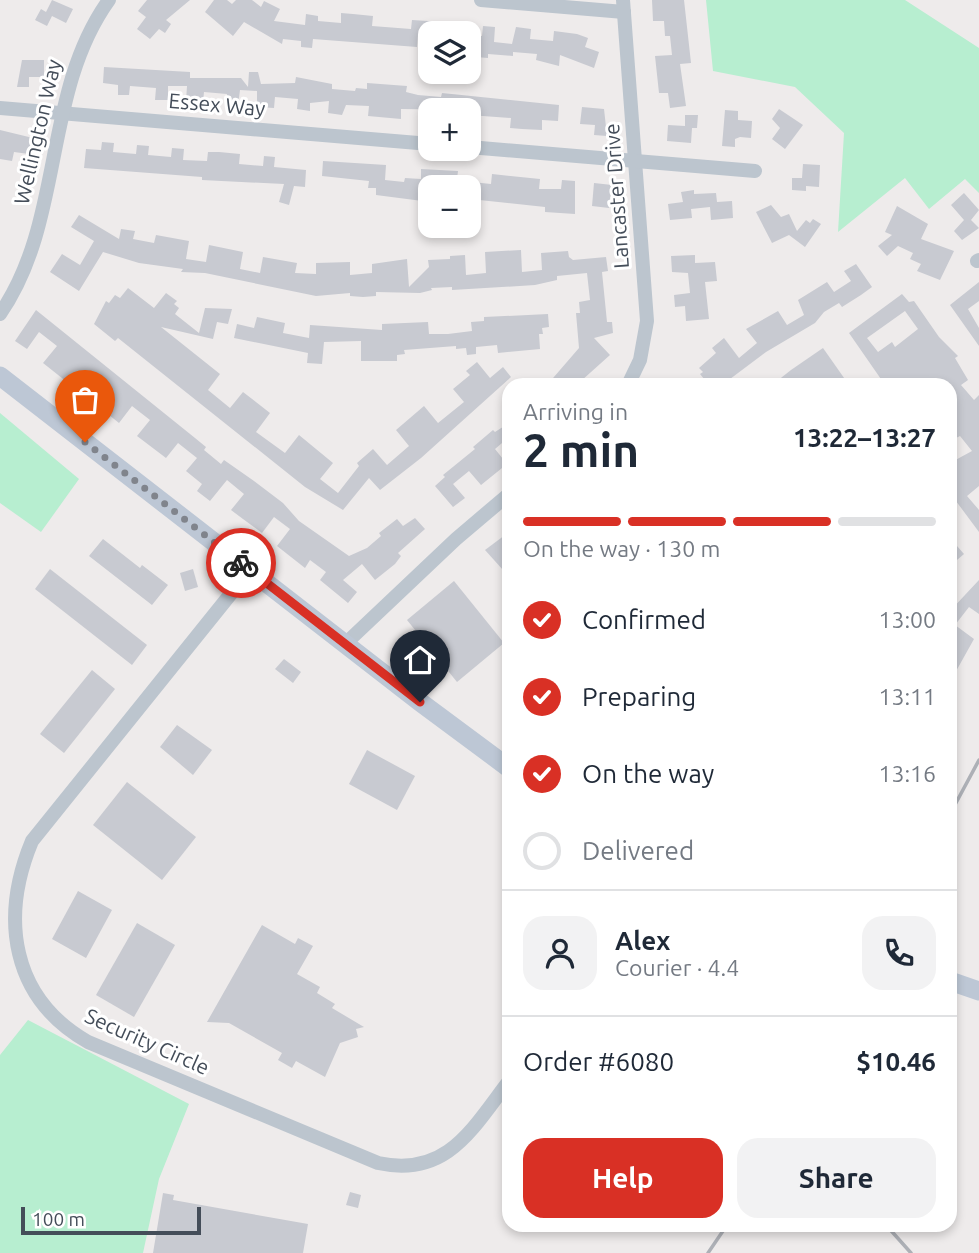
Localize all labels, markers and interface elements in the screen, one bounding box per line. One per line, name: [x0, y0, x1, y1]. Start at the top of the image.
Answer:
map controls: [418, 21, 481, 238]
button: layers: [418, 21, 481, 84]
street label: Wellington Way: [9, 57, 65, 207]
street label: Essex Way: [168, 88, 266, 120]
button: +: [418, 98, 481, 161]
street label: Lancaster Drive: [599, 123, 633, 269]
button: −: [418, 175, 481, 238]
pin: [55, 370, 115, 442]
icon: bag: [66, 381, 104, 419]
text: Arriving in: [523, 399, 628, 424]
text: 13:22–13:27: [793, 423, 936, 452]
text: 2 min: [523, 424, 639, 476]
courier: [206, 528, 276, 598]
text: On the way · 130 m: [523, 536, 720, 561]
icon: bike: [222, 544, 260, 582]
icon: check: [523, 601, 561, 639]
text: Confirmed: [582, 605, 706, 634]
text: 13:00: [878, 607, 936, 632]
pin: [390, 630, 450, 702]
icon: home: [401, 641, 439, 679]
icon: check: [523, 678, 561, 716]
text: Preparing: [582, 682, 696, 711]
text: 13:11: [878, 684, 936, 709]
icon: check: [523, 755, 561, 793]
text: On the way: [582, 759, 714, 788]
text: 13:16: [878, 761, 936, 786]
text: Delivered: [582, 836, 694, 865]
button: person: [523, 916, 597, 990]
button: phone: [862, 916, 936, 990]
text: Alex: [615, 926, 670, 955]
text: Courier · 4.4: [615, 955, 739, 980]
street label: Security Circle: [82, 1003, 213, 1079]
text: Order #6080: [523, 1047, 674, 1076]
text: $10.46: [856, 1047, 936, 1076]
button: Help: [523, 1138, 723, 1218]
button: Share: [737, 1138, 936, 1218]
scale bar: [21, 1204, 201, 1236]
text: 100 m: [32, 1208, 85, 1230]

